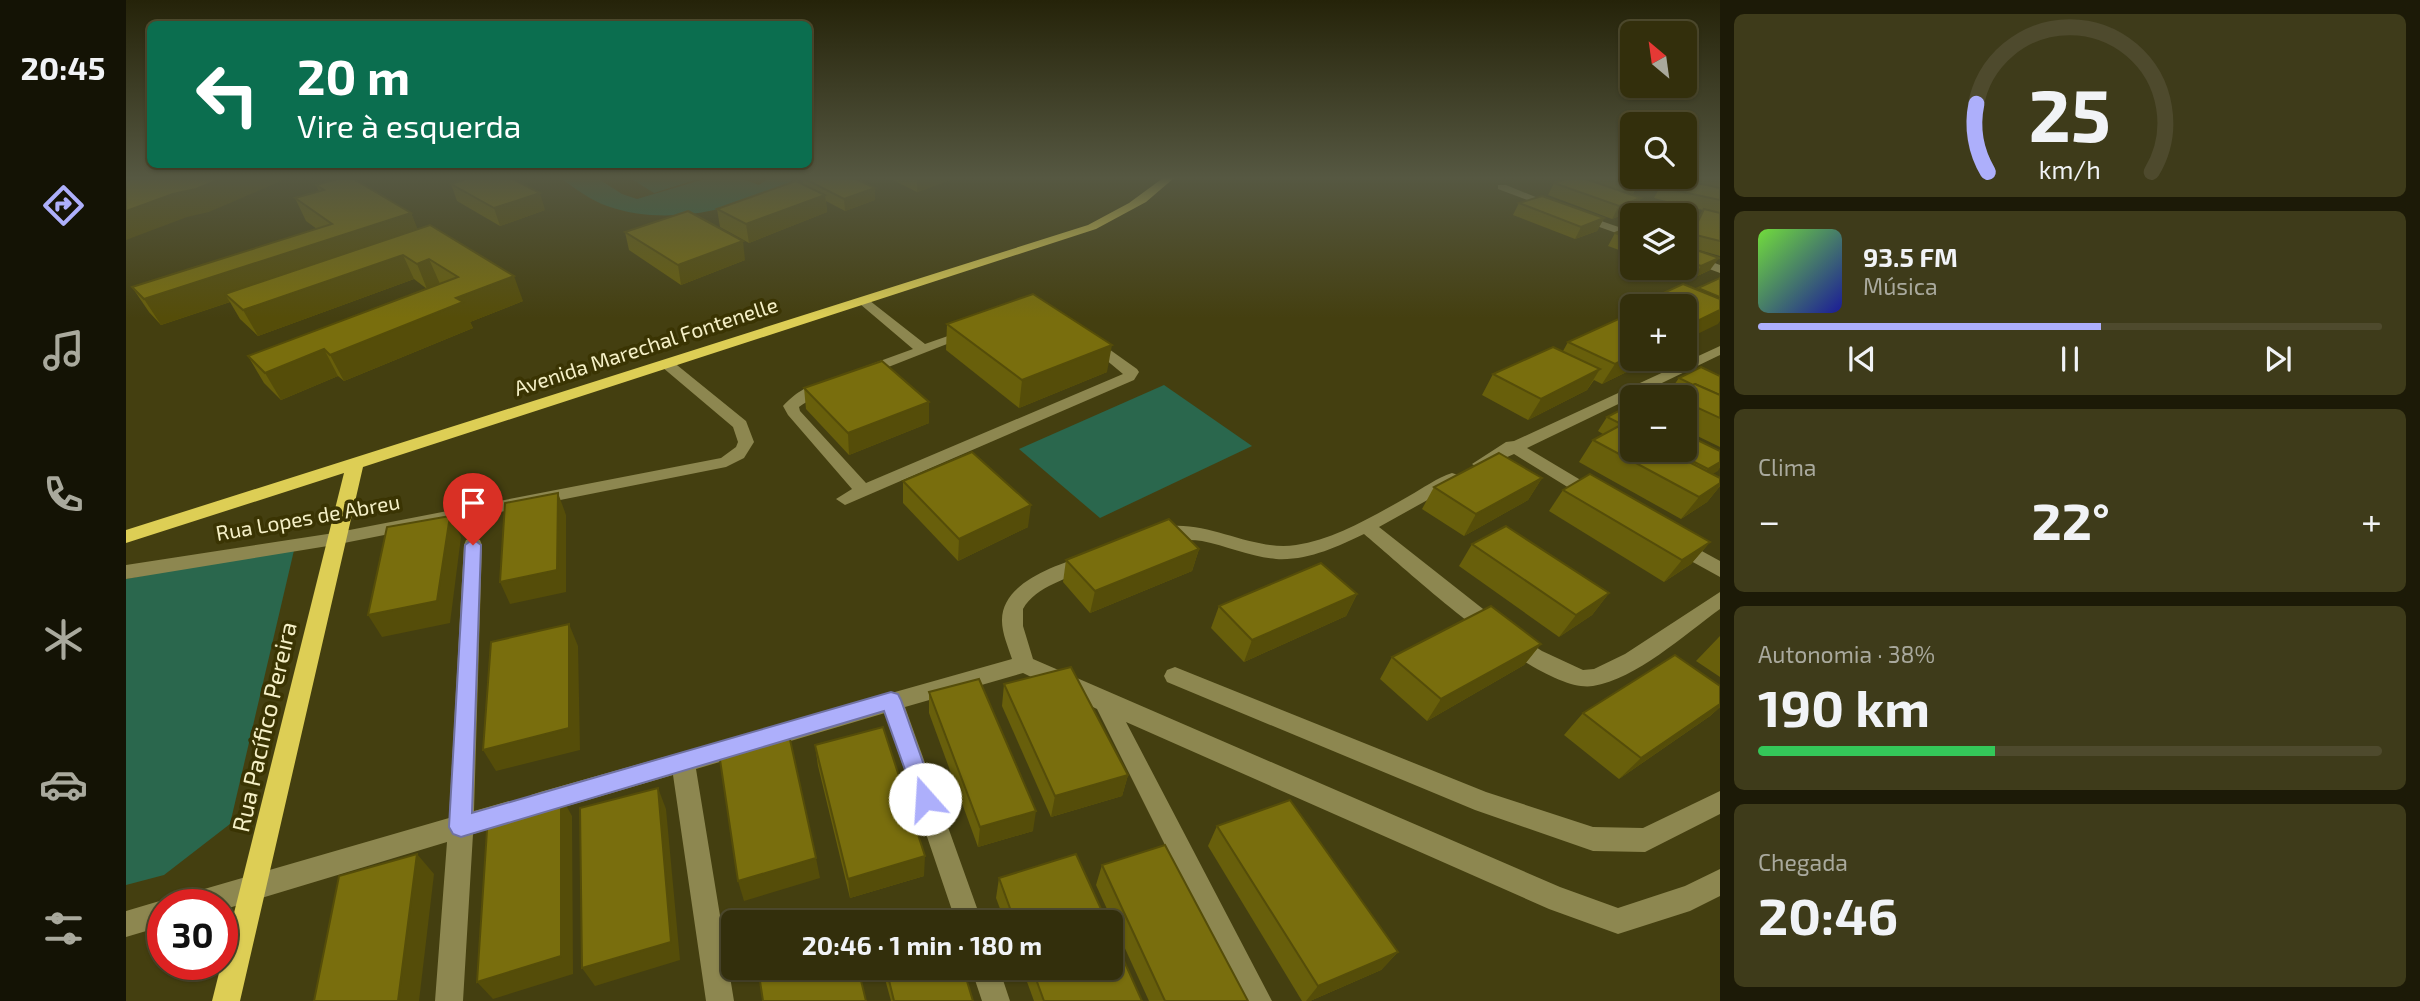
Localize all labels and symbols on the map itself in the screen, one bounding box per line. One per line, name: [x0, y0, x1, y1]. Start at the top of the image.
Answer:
north arrow: [1620, 21, 1698, 98]
street label: Avenida Marechal Fontenelle: [510, 291, 781, 400]
pin: [443, 473, 503, 545]
street label: Rua Lopes de Abreu: [214, 488, 402, 545]
street label: Rua Pacífico Pereira: [225, 619, 302, 835]
position arrow: [888, 762, 962, 836]
speed limit sign: 30: [147, 889, 238, 980]

